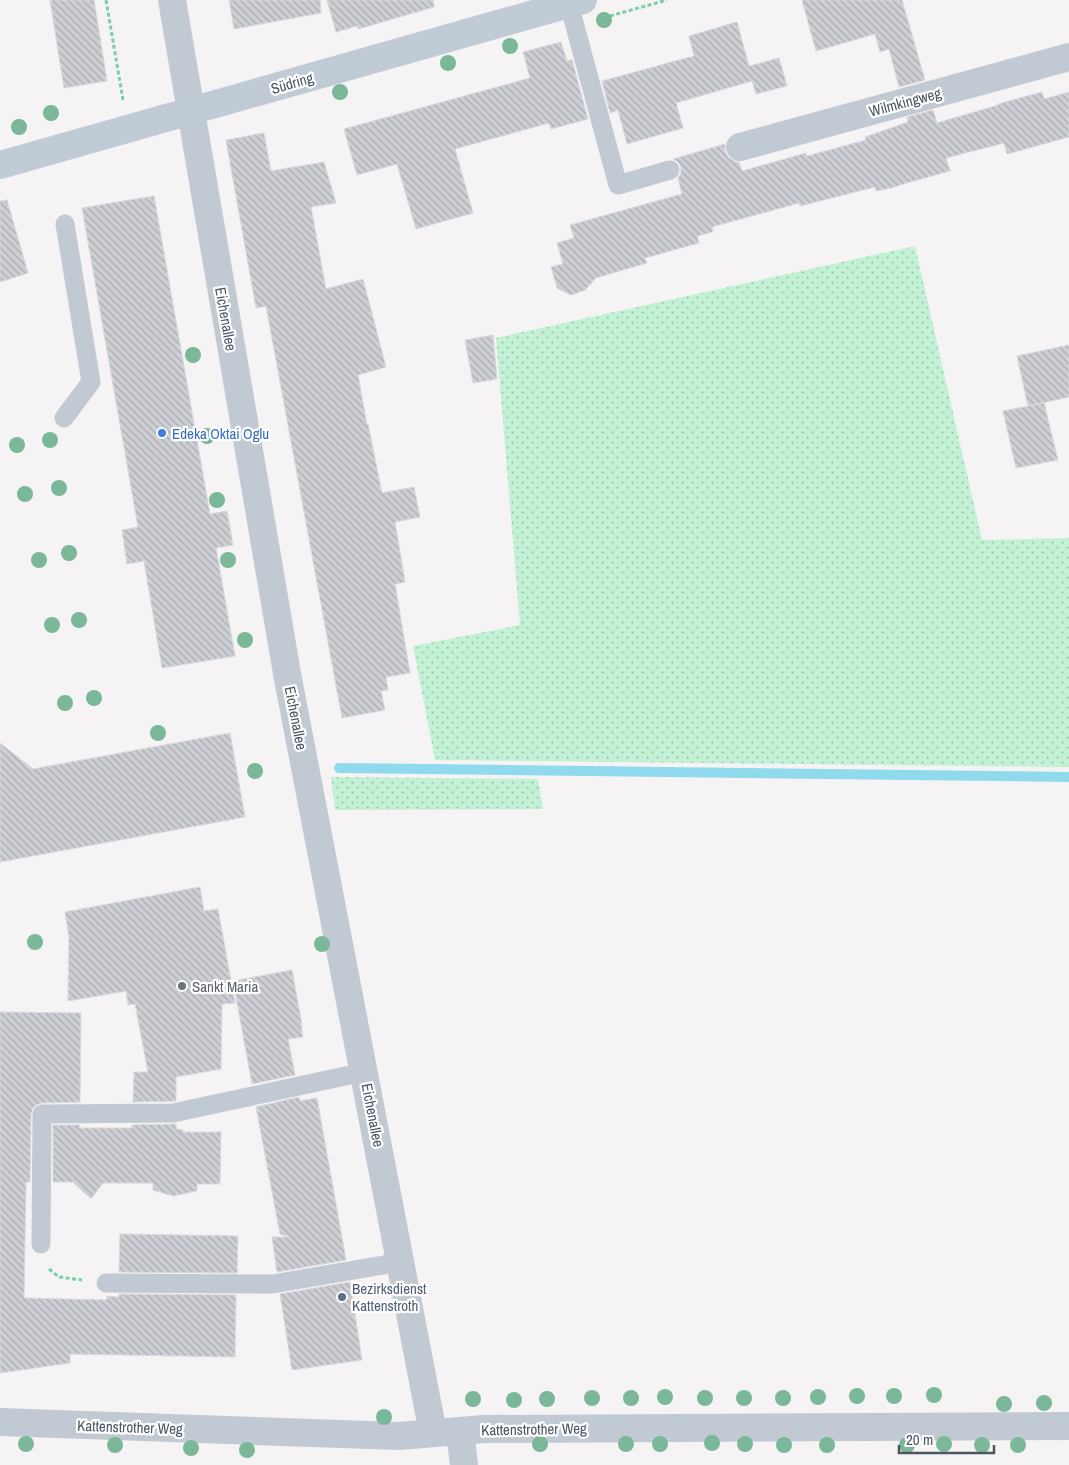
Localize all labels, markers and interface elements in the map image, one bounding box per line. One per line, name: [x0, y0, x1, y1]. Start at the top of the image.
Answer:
street label: Südring: [268, 67, 316, 99]
street label: Wilmkingweg: [867, 82, 944, 122]
street label: Eichenallee: [210, 286, 242, 353]
place label: Edeka Oktai Oglu: [172, 423, 269, 444]
marker: Edeka Oktai Oglu: [156, 427, 168, 439]
street label: Eichenallee: [280, 684, 312, 752]
place label: Sankt Maria: [192, 976, 258, 997]
marker: Sankt Maria: [176, 980, 188, 992]
street label: Eichenallee: [357, 1081, 389, 1149]
place label: Bezirksdienst Kattenstroth: [352, 1278, 427, 1316]
marker: Bezirksdienst Kattenstroth: [336, 1291, 348, 1303]
street label: Kattenstrother Weg: [77, 1415, 183, 1439]
street label: Kattenstrother Weg: [481, 1418, 587, 1440]
scale bar: [899, 1422, 994, 1454]
text: 20 m: [906, 1429, 933, 1450]

